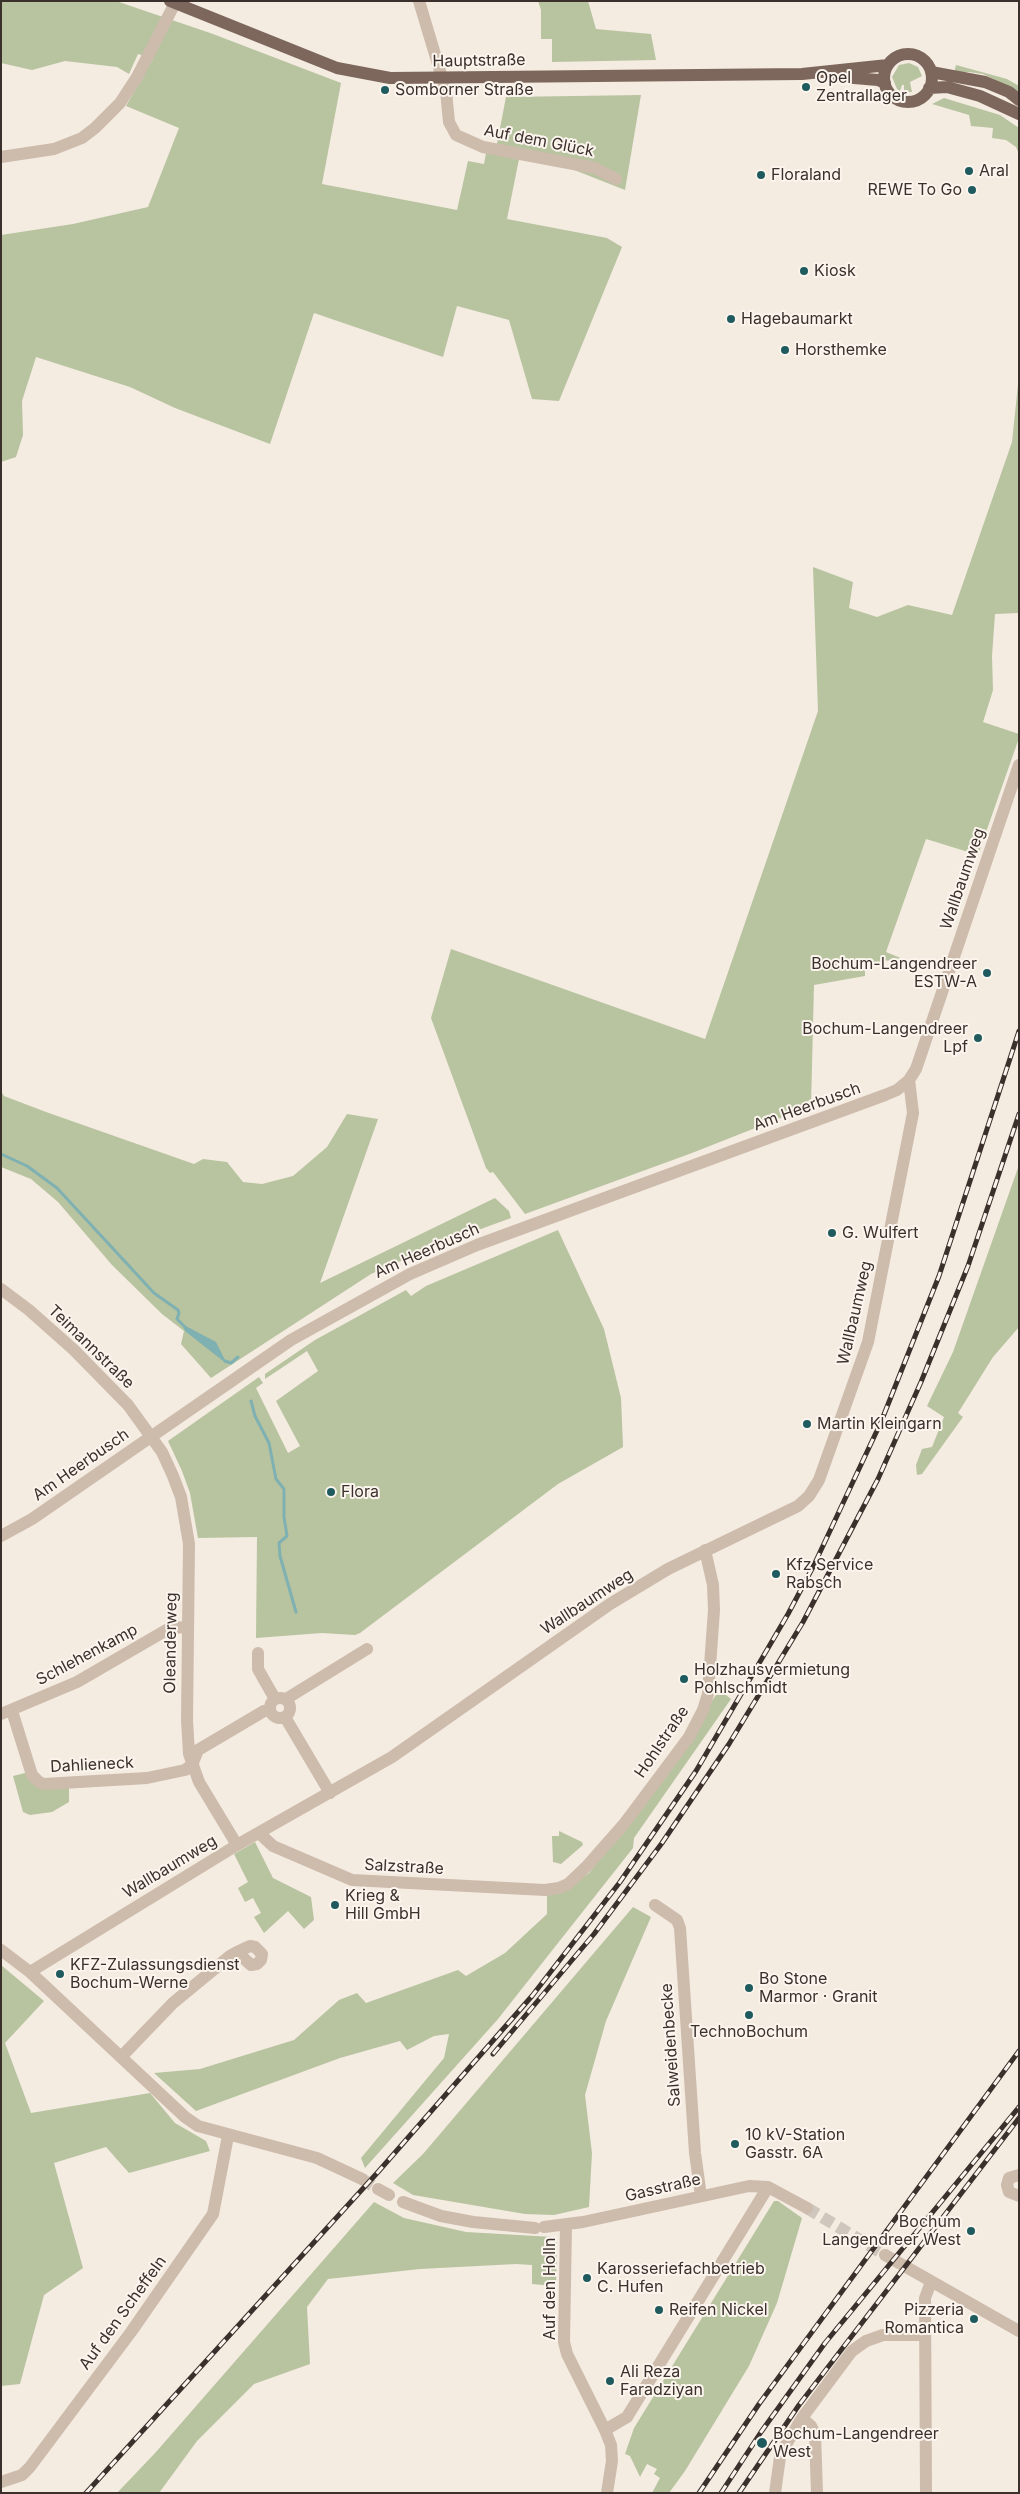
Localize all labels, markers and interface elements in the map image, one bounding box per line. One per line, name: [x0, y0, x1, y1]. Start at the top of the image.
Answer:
street label: Hauptstraße: [432, 51, 526, 71]
place label: Opel Zentrallager: [816, 68, 907, 106]
place label: Somborner Straße: [395, 80, 534, 100]
marker: Opel Zentrallager: [800, 81, 812, 93]
marker: Somborner Straße: [379, 84, 391, 96]
street label: Auf dem Glück: [482, 121, 596, 161]
place label: Aral: [979, 161, 1009, 181]
place label: Floraland: [771, 165, 841, 185]
marker: Aral: [963, 165, 975, 177]
marker: Floraland: [755, 169, 767, 181]
place label: REWE To Go: [868, 180, 962, 200]
marker: REWE To Go: [966, 184, 978, 196]
place label: Kiosk: [814, 261, 856, 281]
marker: Kiosk: [798, 265, 810, 277]
place label: Hagebaumarkt: [741, 309, 853, 329]
marker: Hagebaumarkt: [725, 313, 737, 325]
place label: Horsthemke: [795, 340, 887, 360]
marker: Horsthemke: [779, 344, 791, 356]
street label: Wallbaumweg: [937, 826, 989, 932]
place label: Bochum-Langendreer ESTW-A: [811, 954, 977, 992]
marker: Bochum-Langendreer ESTW-A: [981, 967, 993, 979]
place label: Bochum-Langendreer Lpf: [802, 1019, 968, 1057]
marker: Bochum-Langendreer Lpf: [972, 1032, 984, 1044]
street label: Am Heerbusch: [751, 1079, 863, 1135]
street label: Am Heerbusch: [372, 1219, 482, 1283]
place label: G. Wulfert: [842, 1223, 918, 1243]
marker: G. Wulfert: [826, 1227, 838, 1239]
street label: Wallbaumweg: [834, 1259, 876, 1367]
street label: Teimannstraße: [44, 1301, 138, 1393]
place label: Martin Kleingarn: [817, 1414, 942, 1434]
marker: Martin Kleingarn: [801, 1418, 813, 1430]
street label: Am Heerbusch: [29, 1425, 133, 1505]
place label: Flora: [341, 1482, 379, 1502]
marker: Flora: [325, 1486, 337, 1498]
place label: Kfz Service Rabsch: [786, 1555, 873, 1593]
street label: Wallbaumweg: [537, 1565, 637, 1639]
marker: Kfz Service Rabsch: [770, 1568, 782, 1580]
street label: Oleanderweg: [161, 1592, 181, 1694]
street label: Schlehenkamp: [33, 1620, 141, 1690]
place label: Holzhausvermietung Pohlschmidt: [694, 1660, 850, 1698]
marker: Holzhausvermietung Pohlschmidt: [678, 1673, 690, 1685]
street label: Hohlstraße: [631, 1702, 693, 1782]
street label: Dahlieneck: [50, 1753, 134, 1777]
street label: Wallbaumweg: [120, 1831, 220, 1903]
street label: Salzstraße: [364, 1855, 444, 1879]
place label: Krieg & Hill GmbH: [345, 1886, 421, 1924]
marker: Krieg & Hill GmbH: [329, 1899, 341, 1911]
place label: KFZ-Zulassungsdienst Bochum-Werne: [70, 1955, 240, 1993]
marker: KFZ-Zulassungsdienst Bochum-Werne: [54, 1968, 66, 1980]
place label: Bo Stone Marmor · Granit: [759, 1969, 877, 2007]
marker: Bo Stone Marmor · Granit: [743, 1982, 755, 1994]
street label: Salweidenbecke: [657, 1983, 685, 2107]
marker: TechnoBochum: [743, 2009, 755, 2021]
place label: TechnoBochum: [690, 2022, 808, 2042]
place label: 10 kV-Station Gasstr. 6A: [745, 2125, 845, 2163]
marker: 10 kV-Station Gasstr. 6A: [729, 2138, 741, 2150]
street label: Gasstraße: [623, 2170, 703, 2206]
place label: Bochum Langendreer West: [822, 2212, 961, 2250]
marker: Bochum Langendreer West: [965, 2225, 977, 2237]
street label: Auf den Holln: [540, 2238, 560, 2340]
street label: Auf den Scheffeln: [75, 2253, 171, 2373]
place label: Karosseriefachbetrieb C. Hufen: [597, 2259, 765, 2297]
marker: Karosseriefachbetrieb C. Hufen: [581, 2272, 593, 2284]
place label: Reifen Nickel: [669, 2300, 768, 2320]
place label: Pizzeria Romantica: [884, 2300, 964, 2338]
marker: Reifen Nickel: [653, 2304, 665, 2316]
marker: Pizzeria Romantica: [968, 2313, 980, 2325]
place label: Ali Reza Faradziyan: [620, 2362, 703, 2400]
marker: Ali Reza Faradziyan: [604, 2375, 616, 2387]
place label: Bochum-Langendreer West: [773, 2424, 939, 2462]
marker: Bochum-Langendreer West: [755, 2436, 769, 2450]

